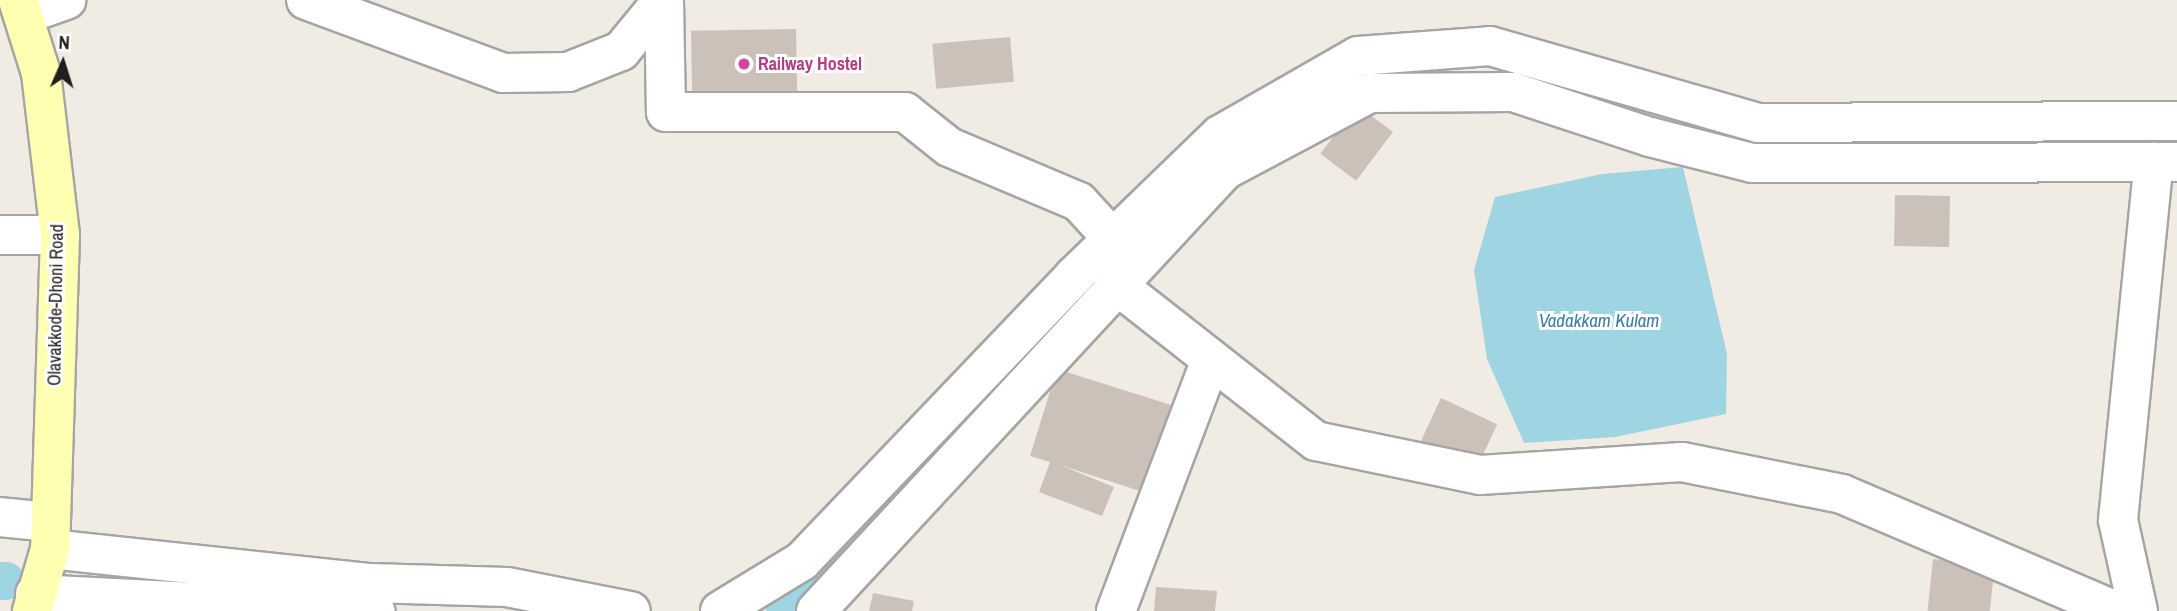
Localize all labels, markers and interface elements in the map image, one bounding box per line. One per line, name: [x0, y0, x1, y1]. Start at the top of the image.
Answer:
north arrow: [28, 28, 98, 98]
text: N: [58, 29, 70, 55]
place label: Railway Hostel: [758, 53, 862, 75]
marker: Railway Hostel: [736, 56, 752, 72]
street label: Olavakkode-Dhoni Road: [44, 224, 68, 386]
water label: Vadakkam Kulam: [1539, 310, 1659, 332]

